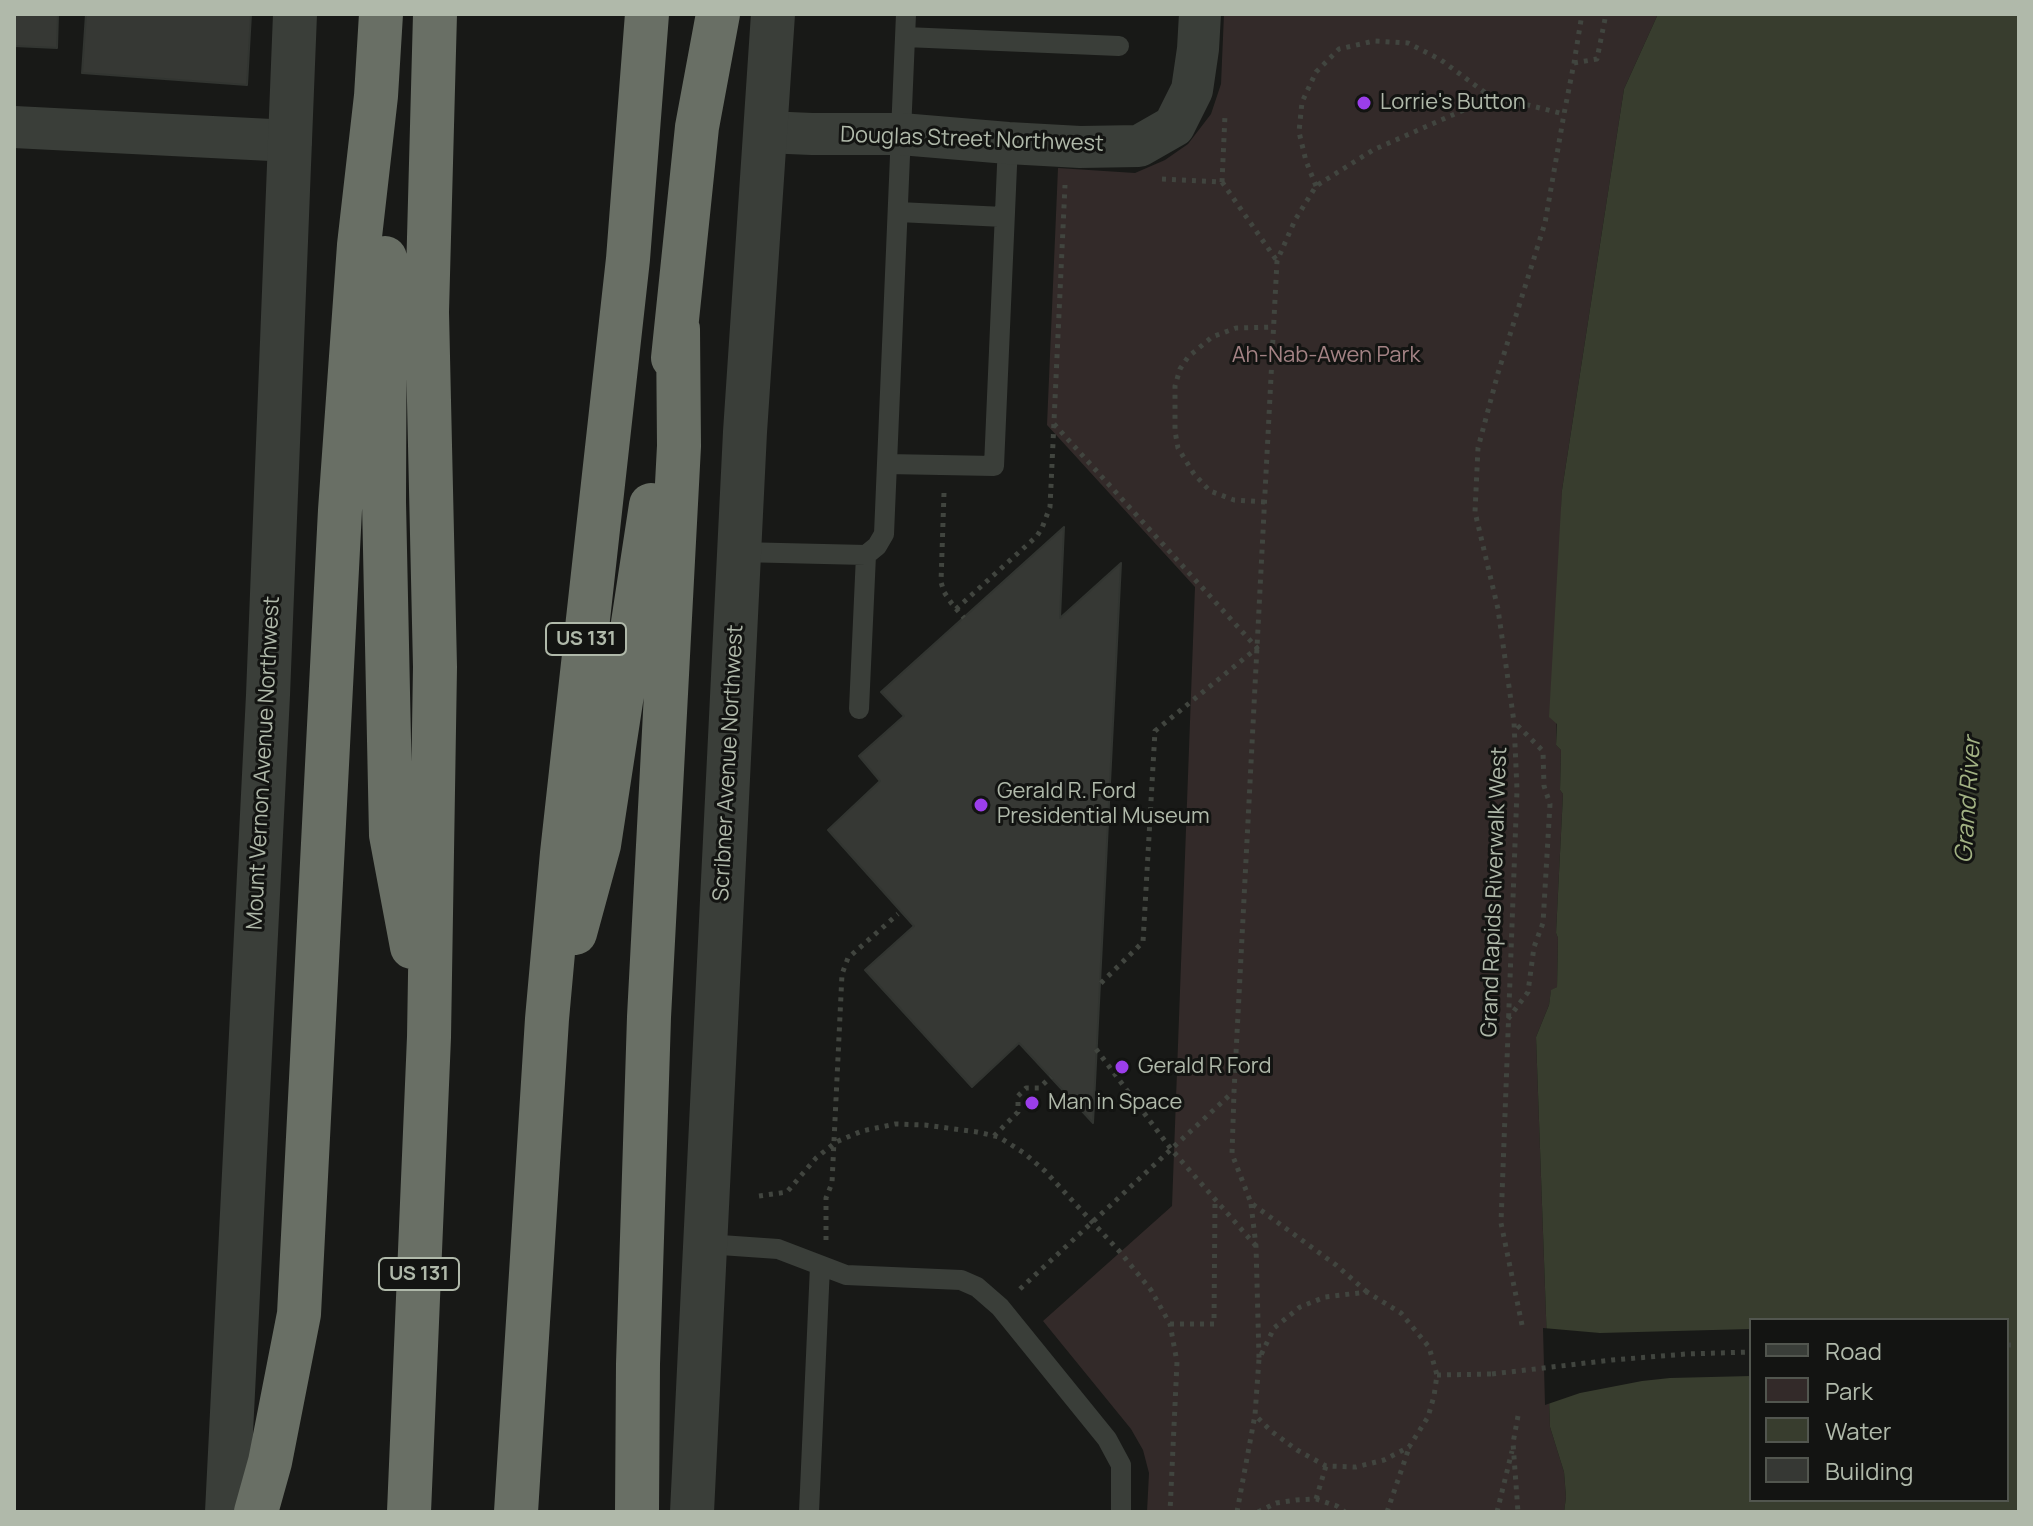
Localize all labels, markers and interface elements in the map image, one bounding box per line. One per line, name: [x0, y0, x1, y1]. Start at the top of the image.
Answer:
place label: Lorrie's Button: [1380, 90, 1526, 116]
marker: Lorrie's Button: [1355, 94, 1373, 112]
street label: Douglas Street Northwest: [840, 122, 1104, 158]
park label: Ah-Nab-Awen Park: [1232, 343, 1420, 369]
street label: Mount Vernon Avenue Northwest: [242, 595, 286, 931]
road number: US 131: [546, 623, 626, 655]
street label: Scribner Avenue Northwest: [709, 624, 749, 902]
water label: Grand River: [1950, 736, 1988, 864]
street label: Grand Rapids Riverwalk West: [1477, 746, 1513, 1038]
place label: Gerald R. Ford Presidential Museum: [997, 779, 1210, 830]
marker: Gerald R. Ford Presidential Museum: [972, 796, 990, 814]
place label: Gerald R Ford: [1138, 1054, 1271, 1080]
marker: Gerald R Ford: [1113, 1058, 1131, 1076]
place label: Man in Space: [1048, 1090, 1182, 1116]
marker: Man in Space: [1023, 1094, 1041, 1112]
road number: US 131: [379, 1258, 459, 1290]
legend: [1749, 1318, 2009, 1502]
text: Road: [1825, 1334, 1882, 1367]
text: Park: [1825, 1374, 1873, 1407]
text: Water: [1825, 1414, 1892, 1447]
text: Building: [1825, 1454, 1913, 1487]

